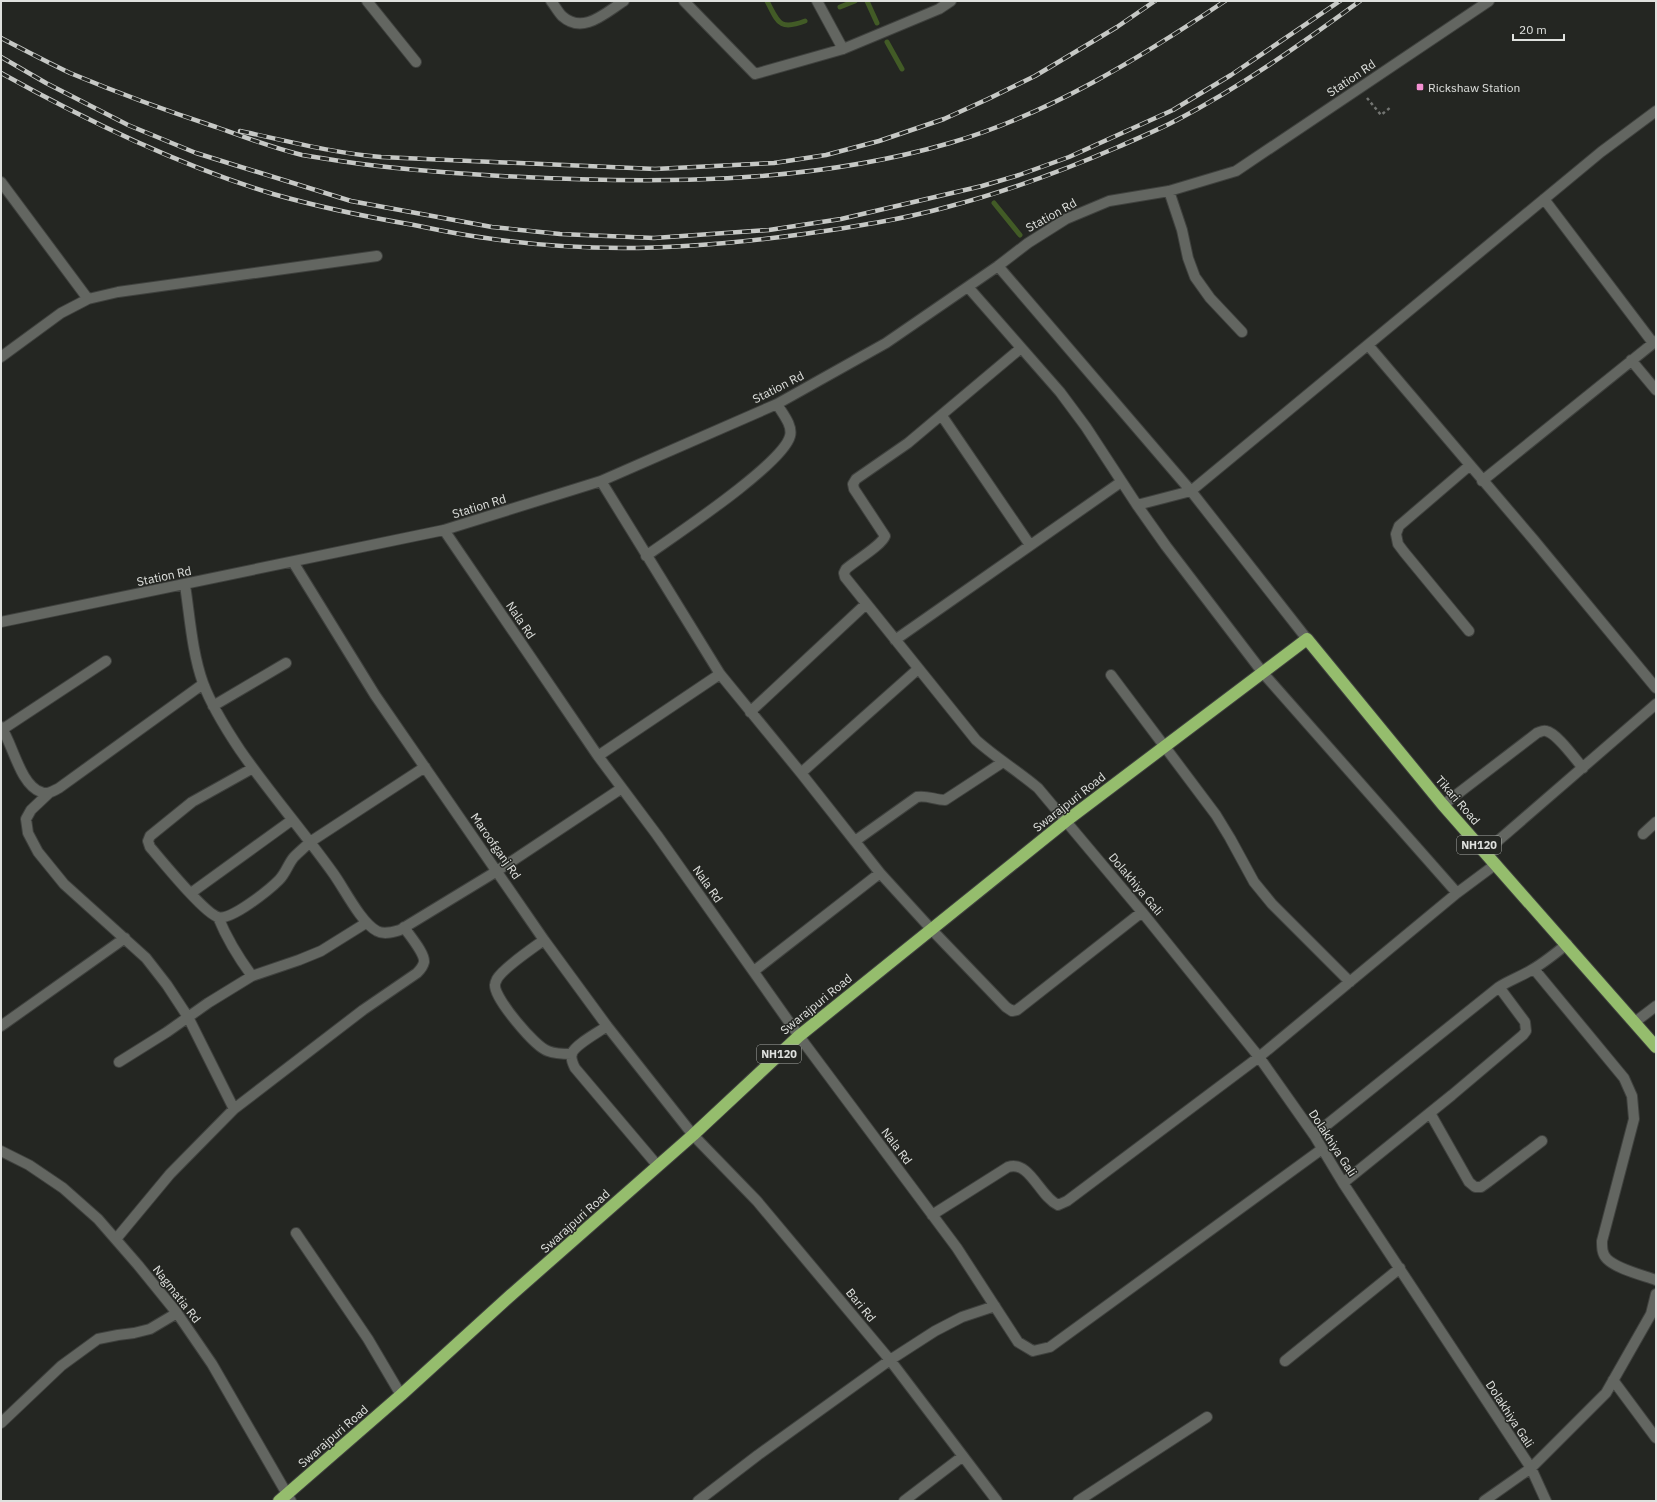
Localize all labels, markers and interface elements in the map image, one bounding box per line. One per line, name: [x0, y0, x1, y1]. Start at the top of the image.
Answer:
scale bar: [1513, 16, 1564, 42]
text: 20 m: [1519, 22, 1547, 37]
street label: Station Rd: [1324, 56, 1378, 100]
place label: Rickshaw Station: [1428, 80, 1520, 95]
marker: Rickshaw Station: [1415, 82, 1425, 92]
street label: Station Rd: [1023, 195, 1079, 235]
street label: Station Rd: [750, 368, 806, 406]
street label: Station Rd: [450, 491, 508, 521]
street label: Station Rd: [135, 563, 193, 589]
street label: Nala Rd: [503, 598, 539, 642]
street label: Swarajpuri Road: [1030, 769, 1108, 835]
street label: Tikari Road: [1433, 772, 1483, 828]
street label: Maroofganj Rd: [468, 810, 524, 882]
road number: NH120: [1457, 836, 1501, 854]
street label: Dolakhiya Gali: [1106, 850, 1166, 918]
street label: Nala Rd: [690, 863, 726, 905]
street label: Swarajpuri Road: [777, 971, 855, 1037]
road number: NH120: [757, 1045, 801, 1063]
street label: Dolakhiya Gali: [1306, 1107, 1360, 1179]
street label: Nala Rd: [878, 1125, 916, 1167]
street label: Swarajpuri Road: [537, 1186, 613, 1256]
street label: Nagmatia Rd: [150, 1262, 204, 1326]
street label: Bari Rd: [843, 1285, 879, 1325]
street label: Dolakhiya Gali: [1483, 1378, 1537, 1450]
street label: Swarajpuri Road: [295, 1402, 371, 1470]

